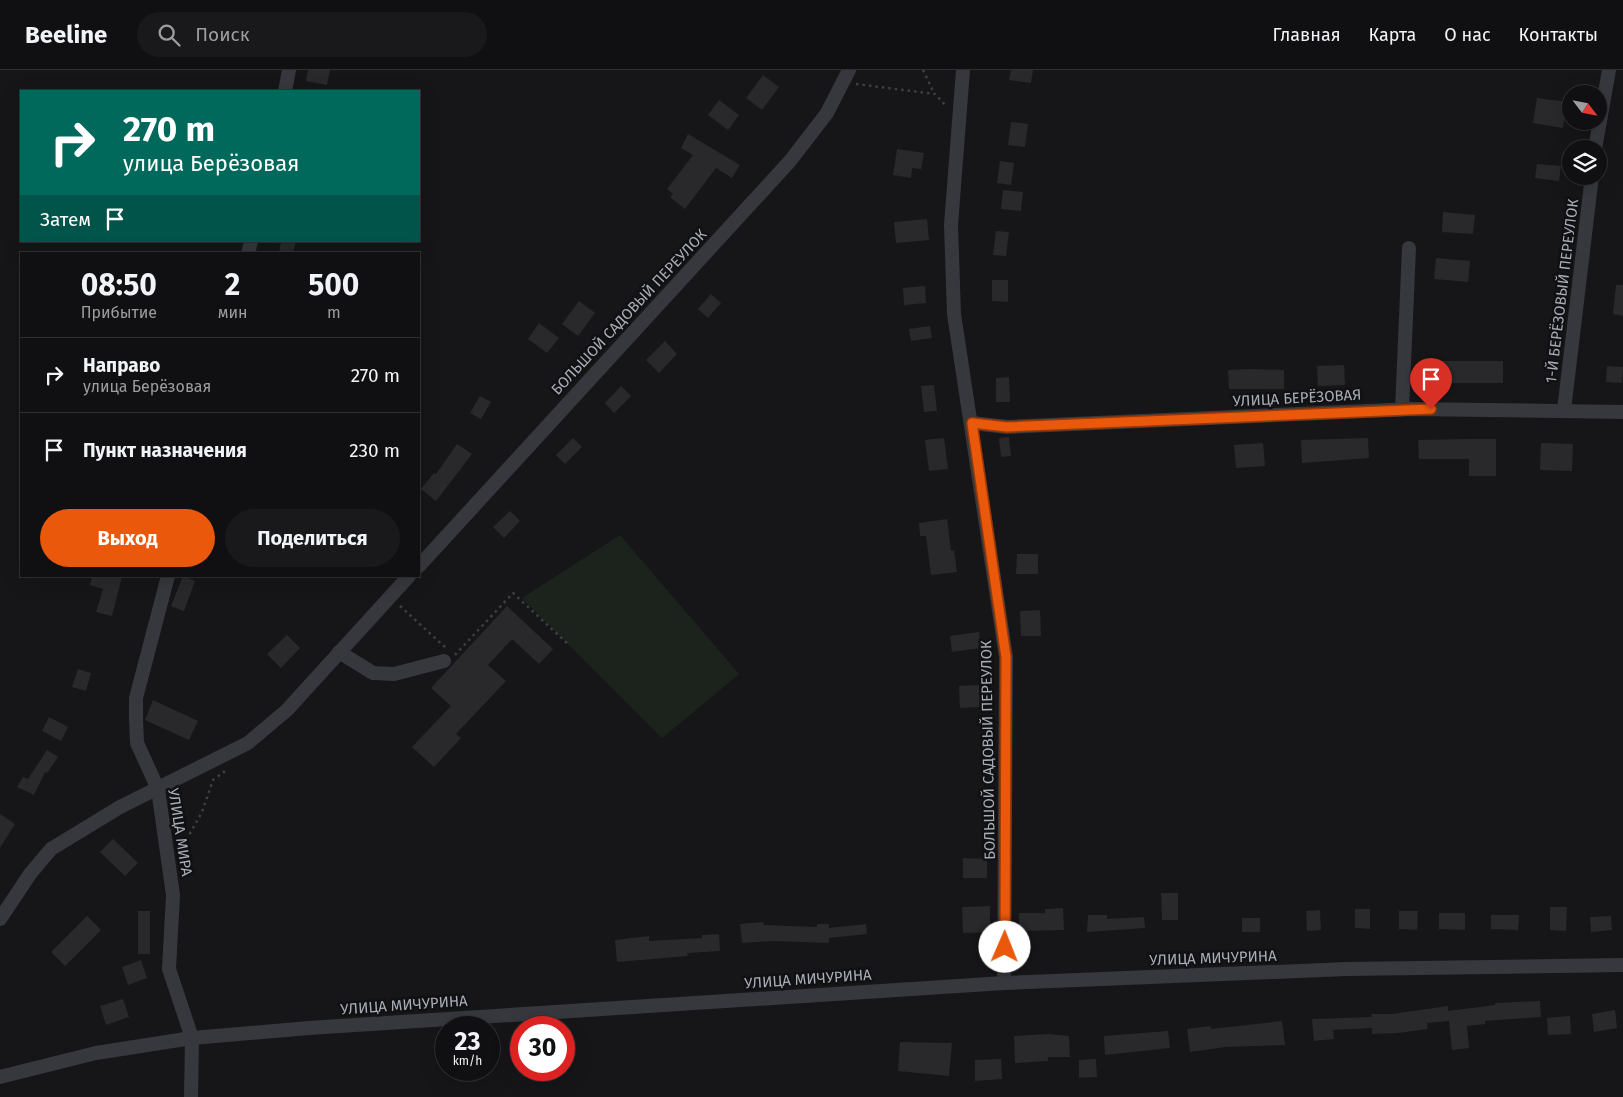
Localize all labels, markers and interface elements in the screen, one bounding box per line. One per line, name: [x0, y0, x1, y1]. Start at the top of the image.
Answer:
search box: [137, 12, 487, 57]
text: Beeline: [25, 21, 107, 49]
icon: search: [155, 21, 183, 49]
text: Поиск: [195, 23, 250, 46]
text: Главная: [1273, 24, 1341, 46]
text: Карта: [1369, 24, 1416, 46]
text: О нас: [1444, 24, 1491, 46]
text: Контакты: [1519, 24, 1598, 46]
north arrow: [1562, 85, 1608, 130]
map controls: [1562, 85, 1607, 185]
text: 270 m: [123, 108, 215, 150]
icon: right: [40, 110, 105, 175]
button: layers: [1562, 140, 1607, 185]
text: улица Берёзовая: [123, 150, 299, 177]
street label: 1-Й БЕРЁЗОВЫЙ ПЕРЕУЛОК: [1542, 198, 1582, 384]
icon: arrive: [101, 205, 129, 233]
text: Затем: [40, 208, 91, 231]
street label: БОЛЬШОЙ САДОВЫЙ ПЕРЕУЛОК: [548, 225, 711, 398]
text: 08:50: [81, 267, 157, 303]
text: 2: [225, 267, 240, 303]
text: 500: [308, 267, 359, 303]
text: Прибытие: [81, 303, 157, 322]
text: мин: [218, 303, 248, 322]
text: m: [327, 303, 341, 322]
text: Направо: [83, 354, 160, 377]
pin: [1410, 358, 1452, 409]
icon: right: [40, 361, 68, 389]
text: 270 m: [351, 364, 400, 387]
icon: arrive: [1417, 365, 1445, 393]
text: улица Берёзовая: [83, 377, 211, 396]
street label: УЛИЦА БЕРЁЗОВАЯ: [1232, 386, 1362, 410]
icon: arrive: [40, 436, 68, 464]
text: Пункт назначения: [83, 439, 247, 462]
text: 230 m: [349, 439, 400, 462]
button: Выход: [40, 509, 215, 567]
button: Поделиться: [225, 509, 400, 567]
street label: БОЛЬШОЙ САДОВЫЙ ПЕРЕУЛОК: [977, 640, 999, 860]
street label: УЛИЦА МИРА: [164, 787, 196, 878]
position arrow: [978, 920, 1030, 972]
street label: УЛИЦА МИЧУРИНА: [1149, 947, 1277, 969]
street label: УЛИЦА МИЧУРИНА: [744, 966, 873, 992]
street label: УЛИЦА МИЧУРИНА: [340, 992, 469, 1018]
speed limit sign: 30: [510, 1016, 575, 1081]
text: 23: [455, 1027, 480, 1057]
text: km/h: [453, 1054, 482, 1068]

